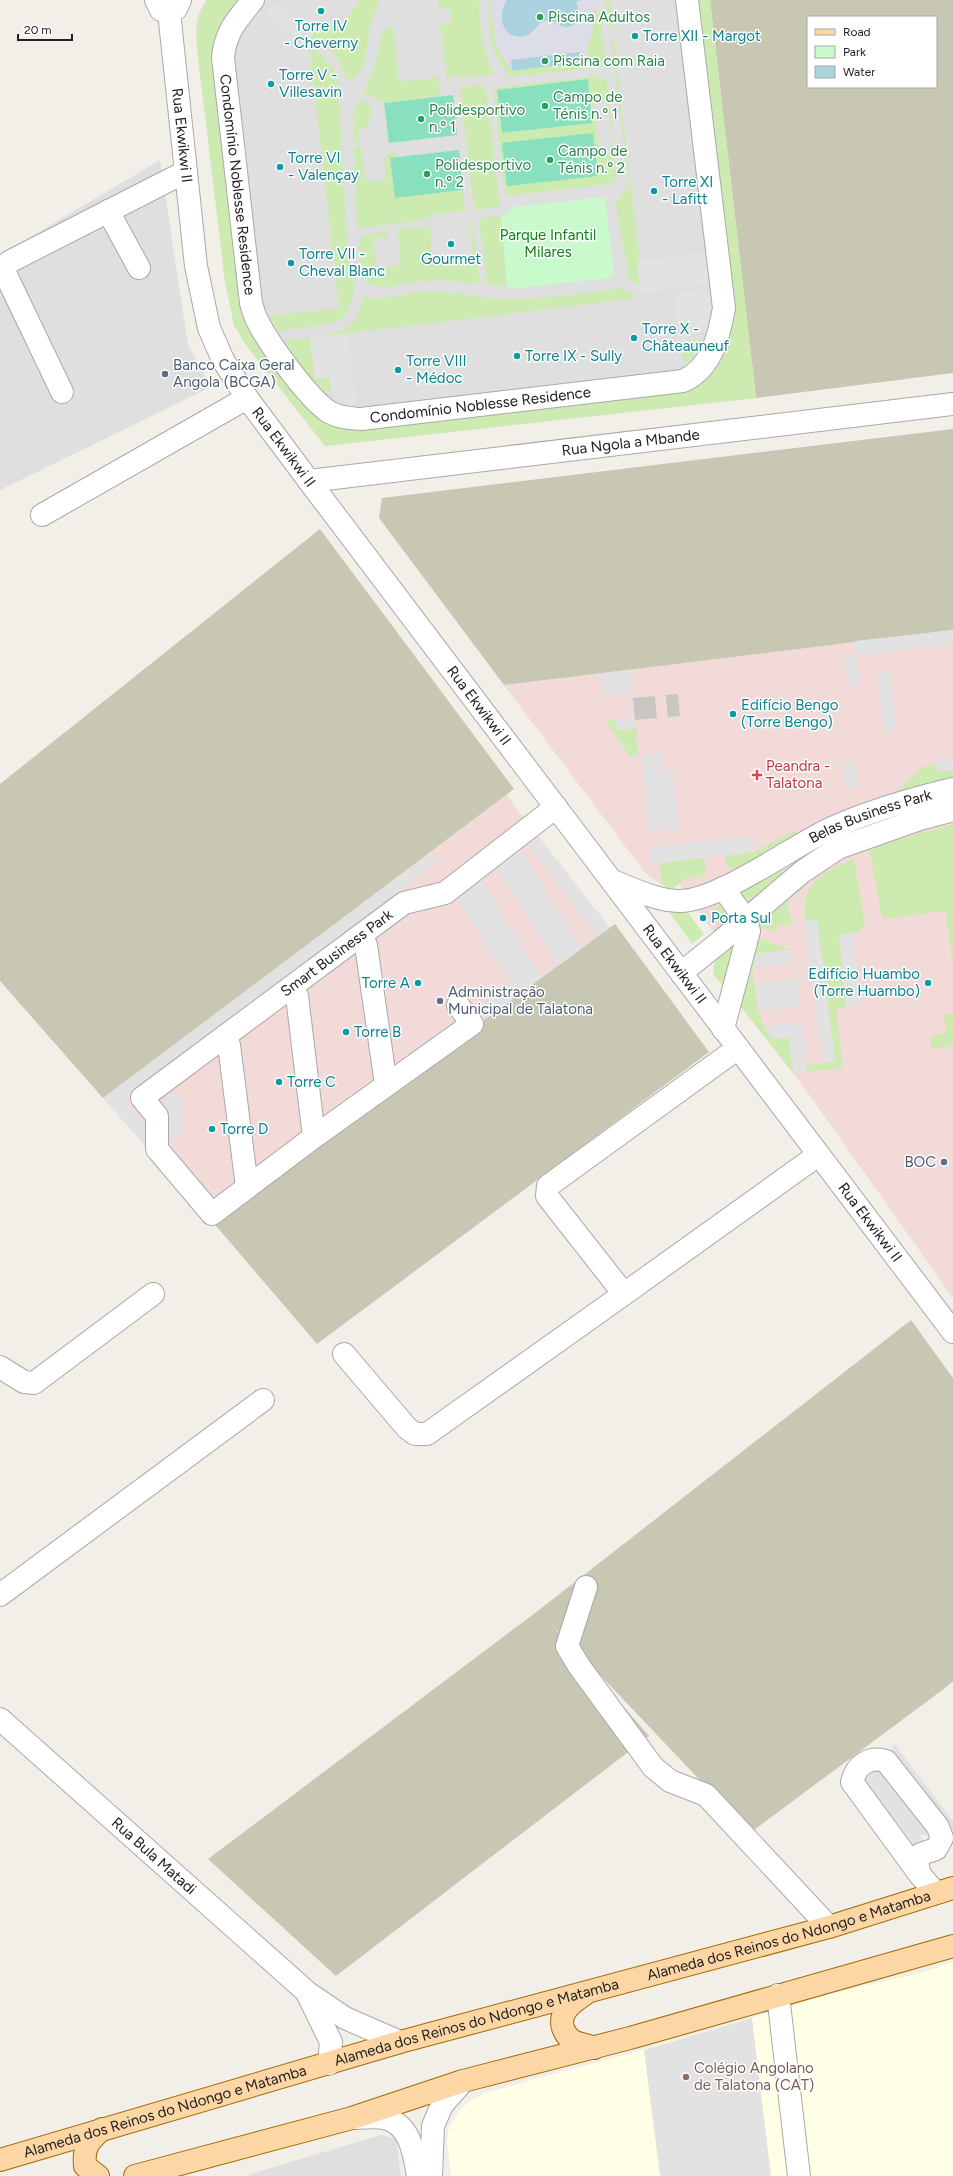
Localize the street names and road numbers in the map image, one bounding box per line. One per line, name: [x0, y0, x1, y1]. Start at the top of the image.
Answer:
street label: Condomínio Noblesse Residence: [216, 73, 259, 296]
street label: Rua Ekwikwi II: [168, 87, 196, 183]
street label: Condomínio Noblesse Residence: [369, 383, 592, 427]
street label: Rua Ekwikwi II: [248, 404, 319, 491]
street label: Rua Ngola a Mbande: [561, 425, 701, 460]
street label: Rua Ekwikwi II: [443, 662, 515, 749]
street label: Belas Business Park: [806, 786, 934, 847]
street label: Smart Business Park: [277, 905, 397, 1001]
street label: Rua Ekwikwi II: [639, 921, 710, 1007]
street label: Rua Ekwikwi II: [834, 1179, 906, 1266]
street label: Rua Bula Matadi: [108, 1814, 200, 1898]
street label: Alameda dos Reinos do Ndongo e Matamba: [645, 1887, 933, 1984]
street label: Alameda dos Reinos do Ndongo e Matamba: [332, 1975, 621, 2070]
street label: Alameda dos Reinos do Ndongo e Matamba: [21, 2061, 309, 2162]

